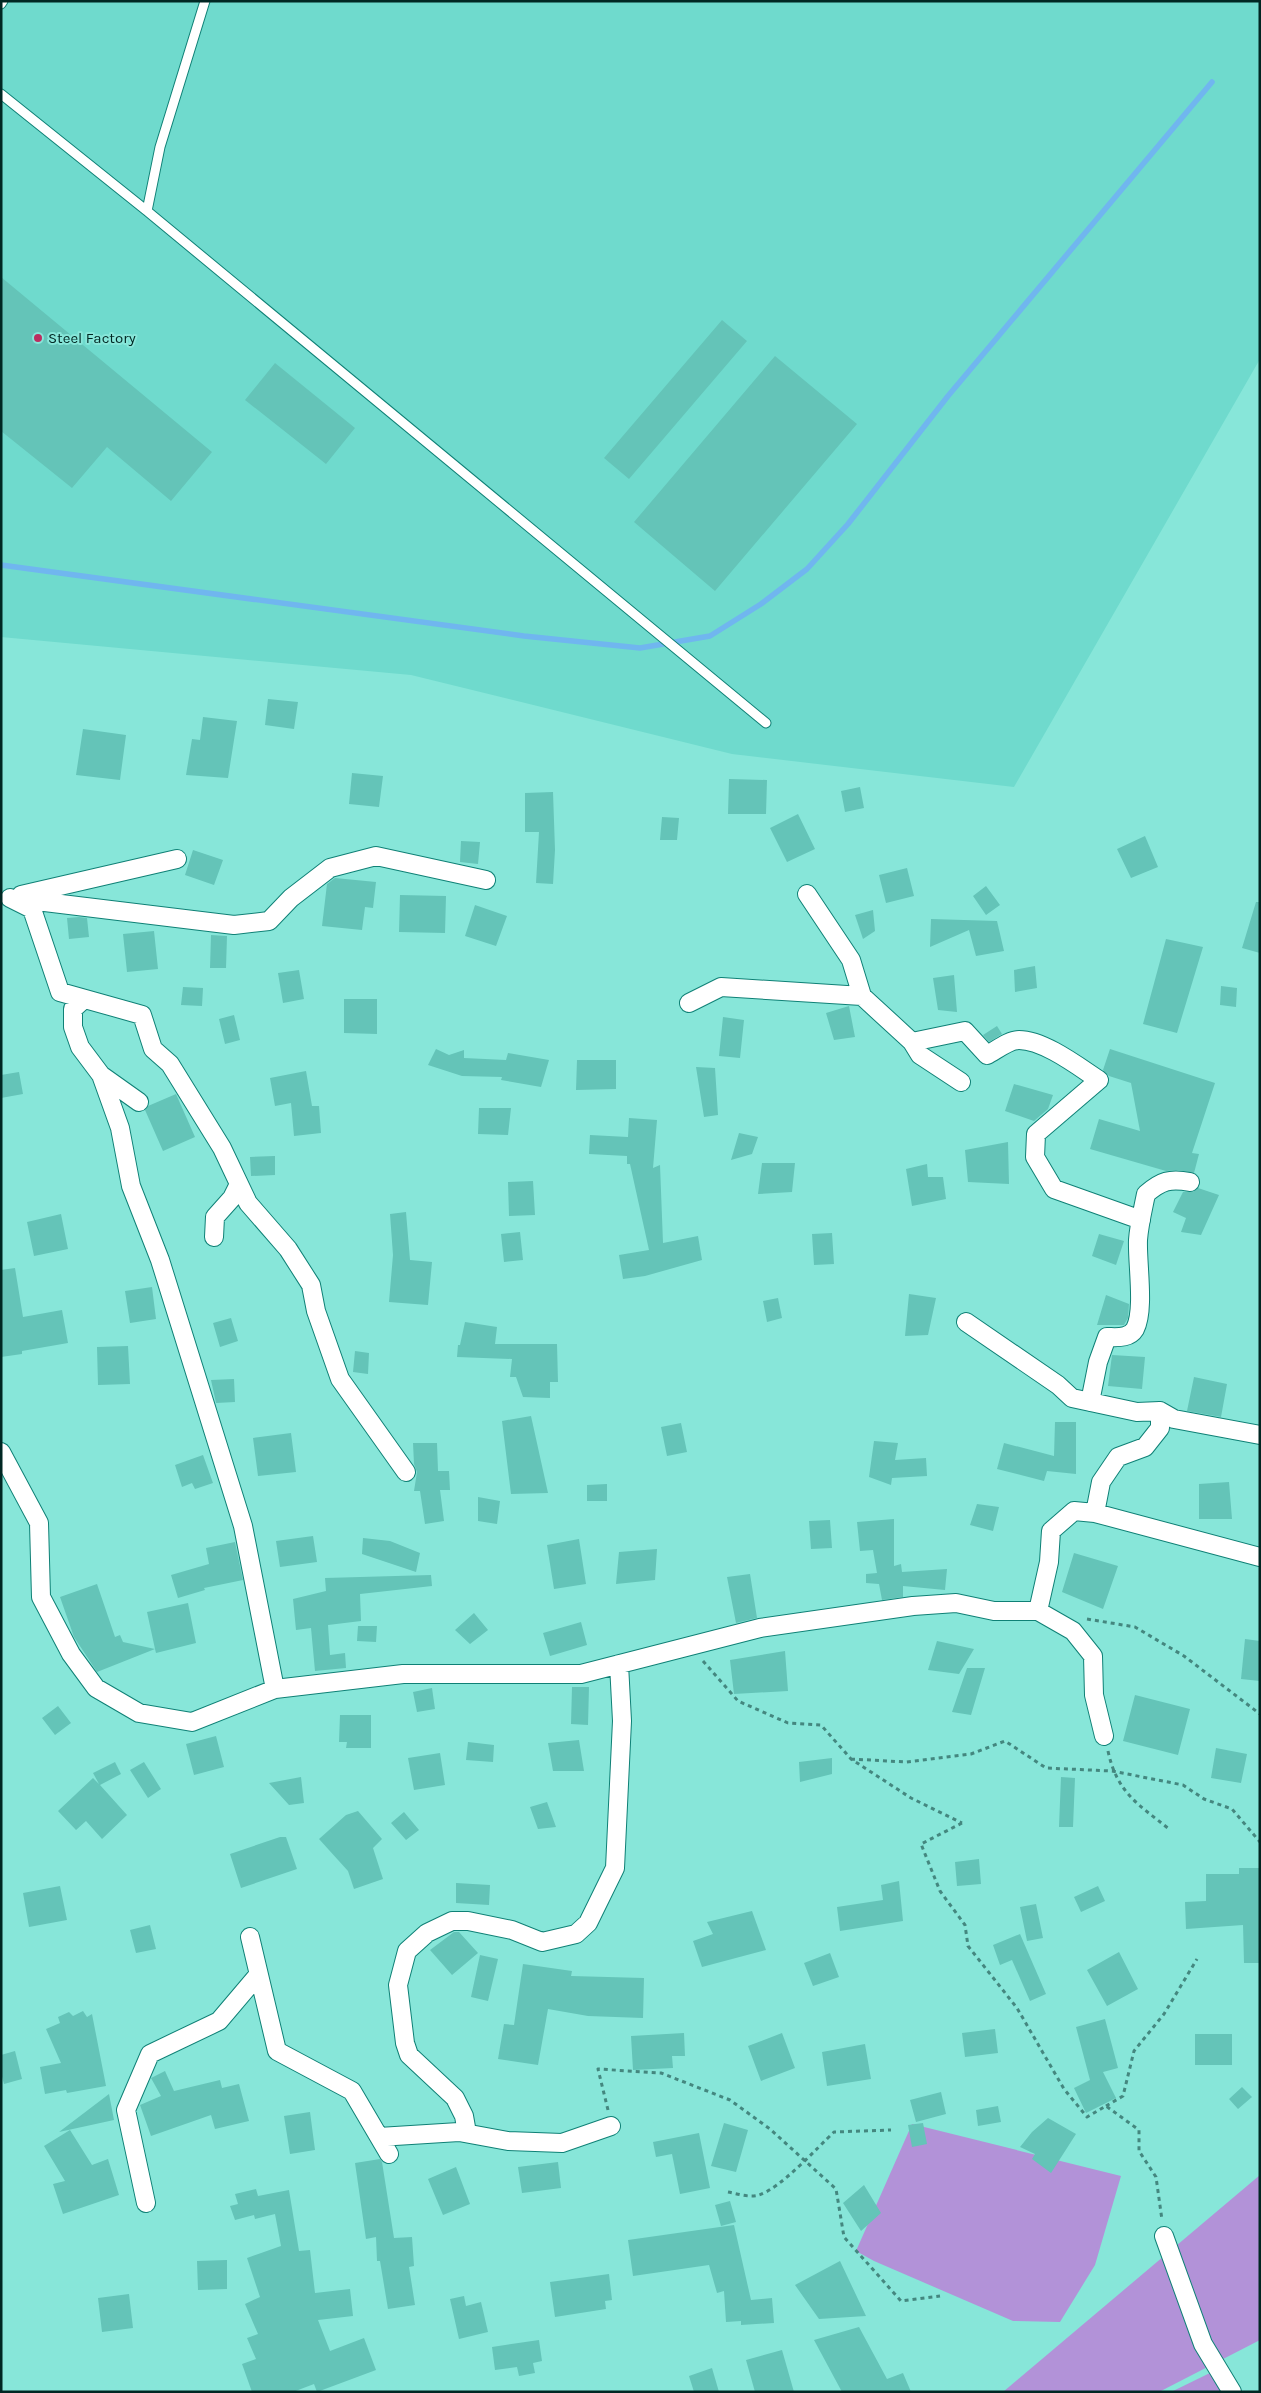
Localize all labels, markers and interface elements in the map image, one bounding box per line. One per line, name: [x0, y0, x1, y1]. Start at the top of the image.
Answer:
place label: Steel Factory: [48, 329, 136, 347]
marker: Steel Factory: [32, 332, 44, 344]

